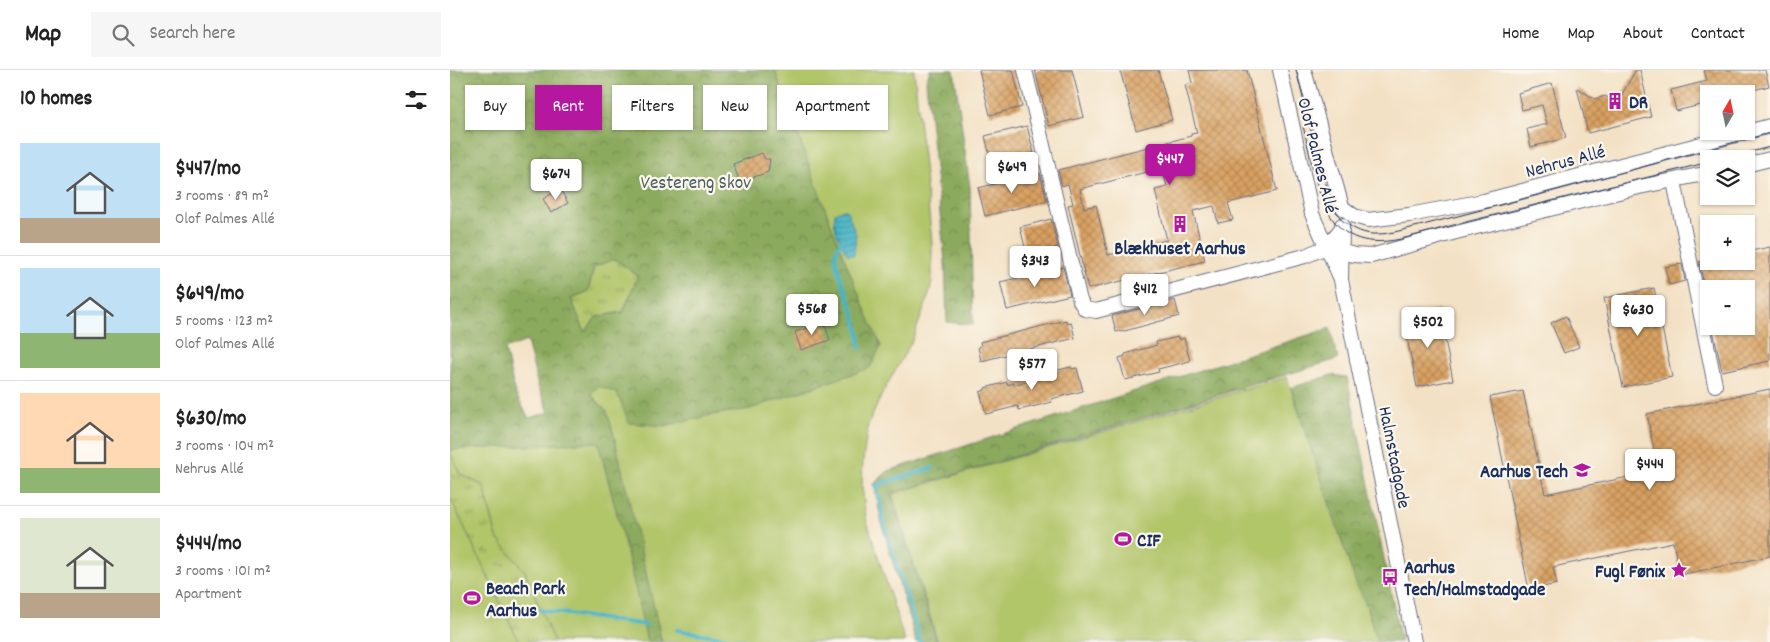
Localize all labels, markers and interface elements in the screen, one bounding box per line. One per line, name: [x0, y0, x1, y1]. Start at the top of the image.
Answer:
search box: [91, 12, 441, 57]
text: Map: [25, 18, 61, 52]
icon: search: [109, 21, 137, 49]
text: Search here: [149, 21, 235, 48]
text: Home: [1502, 22, 1539, 47]
text: Map: [1567, 22, 1595, 47]
text: About: [1623, 22, 1663, 47]
text: Contact: [1691, 22, 1745, 47]
text: 10 homes: [20, 85, 92, 115]
chip: Buy: [465, 85, 525, 130]
chip: Rent: [535, 85, 602, 130]
chip: Filters: [612, 85, 693, 130]
chip: New: [703, 85, 767, 130]
chip: Apartment: [777, 85, 888, 130]
north arrow: [1700, 85, 1755, 140]
map controls: [1700, 85, 1755, 335]
icon: filters: [402, 86, 430, 114]
building icon: DR: [1605, 91, 1625, 111]
place label: DR: [1629, 91, 1648, 118]
street label: Olof Palmes Allé: [1288, 95, 1343, 217]
street label: Nehrus Allé: [1523, 140, 1609, 187]
pin: $447: [1140, 144, 1200, 186]
text: $447: [1156, 148, 1184, 171]
button: layers: [1700, 150, 1755, 205]
pin: $649: [982, 152, 1042, 194]
text: $447/mo: [175, 155, 241, 185]
text: $649: [997, 156, 1027, 179]
pin: $674: [526, 158, 586, 201]
icon: home: [60, 163, 120, 223]
text: $674: [542, 163, 570, 186]
park label: Vestereng Skov: [641, 171, 751, 198]
text: 3 rooms · 89 m²: [175, 185, 269, 208]
text: Olof Palmes Allé: [175, 208, 275, 231]
building icon: Blækhuset Aarhus: [1170, 214, 1190, 234]
button: +: [1700, 215, 1755, 270]
place label: Blækhuset Aarhus: [1114, 237, 1246, 264]
pin: $343: [1005, 246, 1065, 288]
text: $343: [1021, 250, 1049, 273]
pin: $412: [1115, 274, 1175, 316]
text: $412: [1132, 278, 1158, 301]
text: $649/mo: [175, 280, 244, 310]
button: −: [1700, 280, 1755, 335]
icon: home: [60, 288, 120, 348]
pin: $568: [782, 294, 842, 336]
pin: $630: [1608, 294, 1668, 337]
text: $568: [797, 298, 827, 321]
text: $630: [1622, 299, 1654, 322]
pin: $502: [1398, 306, 1458, 349]
text: 5 rooms · 123 m²: [175, 310, 273, 333]
text: $502: [1412, 311, 1444, 334]
text: Olof Palmes Allé: [175, 333, 275, 356]
pin: $577: [1002, 348, 1062, 391]
text: $577: [1018, 353, 1046, 376]
street label: Halmstadgade: [1369, 404, 1416, 511]
text: $630/mo: [175, 405, 246, 435]
icon: home: [60, 413, 120, 473]
text: 3 rooms · 104 m²: [175, 435, 274, 458]
pin: $444: [1620, 448, 1680, 491]
text: $444: [1636, 453, 1664, 476]
text: Nehrus Allé: [175, 458, 244, 481]
place label: Aarhus Tech: [1480, 460, 1568, 487]
school or university icon: Aarhus Tech: [1572, 460, 1592, 480]
sports icon: CIF: [1113, 529, 1133, 549]
place label: CIF: [1137, 529, 1161, 556]
text: $444/mo: [175, 530, 242, 560]
icon: home: [60, 538, 120, 598]
place label: Aarhus Tech/Halmstadgade: [1404, 556, 1545, 605]
text: 3 rooms · 101 m²: [175, 560, 271, 583]
place label: Fugl Fønix: [1595, 560, 1666, 587]
place icon: Fugl Fønix: [1669, 560, 1689, 580]
bus stop icon: Aarhus Tech/Halmstadgade: [1380, 567, 1400, 587]
place label: Beach Park Aarhus: [486, 577, 566, 626]
text: Apartment: [175, 583, 242, 606]
sports icon: Beach Park Aarhus: [462, 588, 482, 608]

